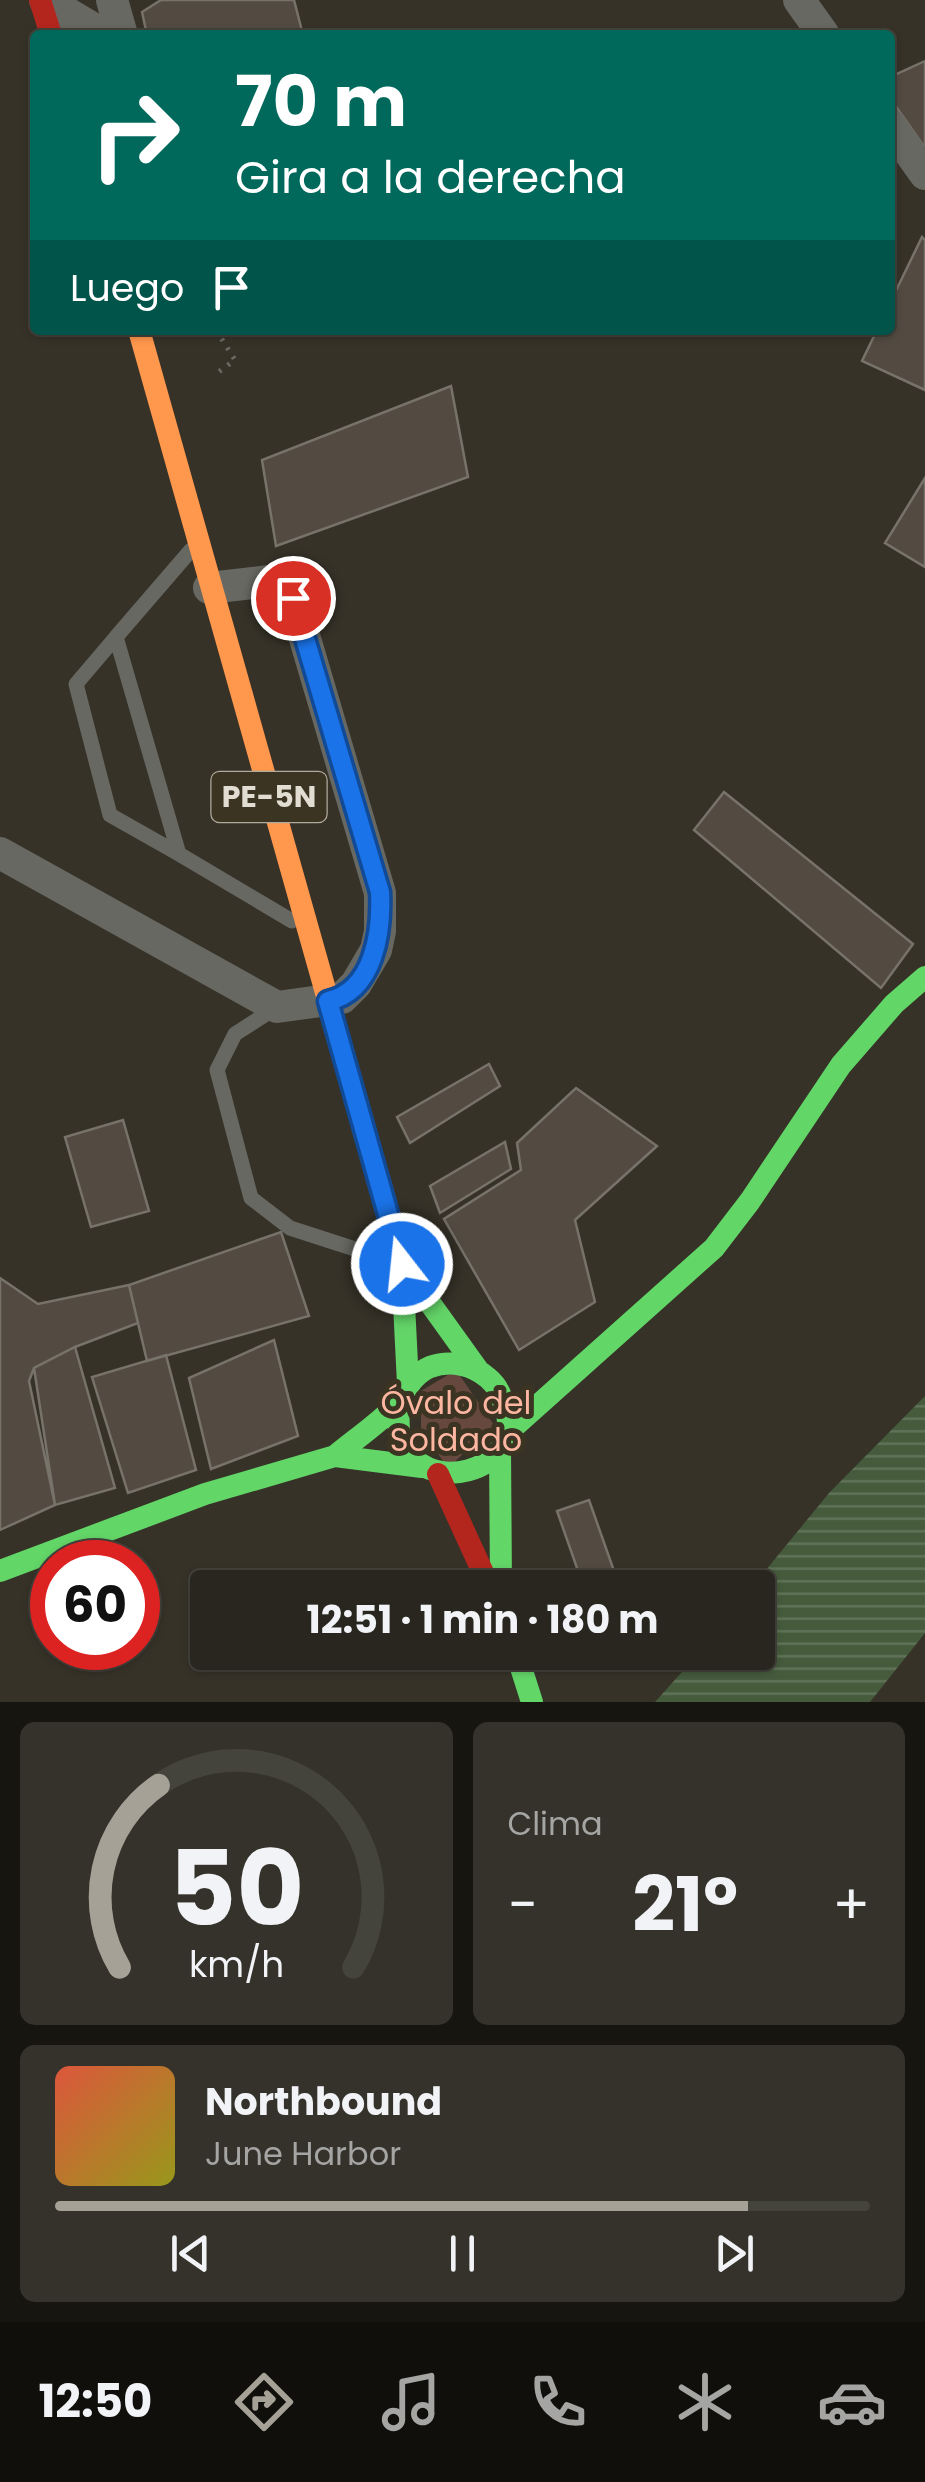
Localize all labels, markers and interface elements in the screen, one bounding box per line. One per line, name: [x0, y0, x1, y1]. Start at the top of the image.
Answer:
text: 70 m: [235, 52, 407, 151]
icon: right: [70, 70, 200, 200]
text: Gira a la derecha: [235, 146, 626, 209]
icon: arrive: [204, 260, 259, 315]
text: Luego: [70, 261, 184, 314]
pin: [251, 556, 336, 641]
icon: arrive: [266, 571, 321, 626]
road number: PE-5N: [212, 772, 326, 822]
position arrow: [350, 1212, 454, 1316]
park label: Óvalo del Soldado: [381, 1380, 531, 1462]
speed limit sign: 60: [30, 1540, 160, 1670]
text: 12:51 · 1 min · 180 m: [306, 1593, 659, 1646]
text: Clima: [508, 1801, 603, 1846]
text: 50: [169, 1816, 304, 1961]
text: 21°: [632, 1852, 738, 1957]
text: −: [508, 1866, 538, 1943]
text: +: [832, 1866, 870, 1943]
text: km/h: [189, 1939, 284, 1990]
text: Northbound: [205, 2075, 442, 2128]
text: June Harbor: [205, 2131, 401, 2176]
icon: previous: [163, 2226, 218, 2281]
icon: pause: [435, 2226, 490, 2281]
icon: next: [707, 2226, 762, 2281]
icon: directions: [229, 2367, 299, 2437]
icon: music: [376, 2367, 446, 2437]
icon: phone: [523, 2367, 593, 2437]
icon: climate: [670, 2367, 740, 2437]
icon: car: [817, 2367, 887, 2437]
text: 12:50: [38, 2370, 152, 2433]

